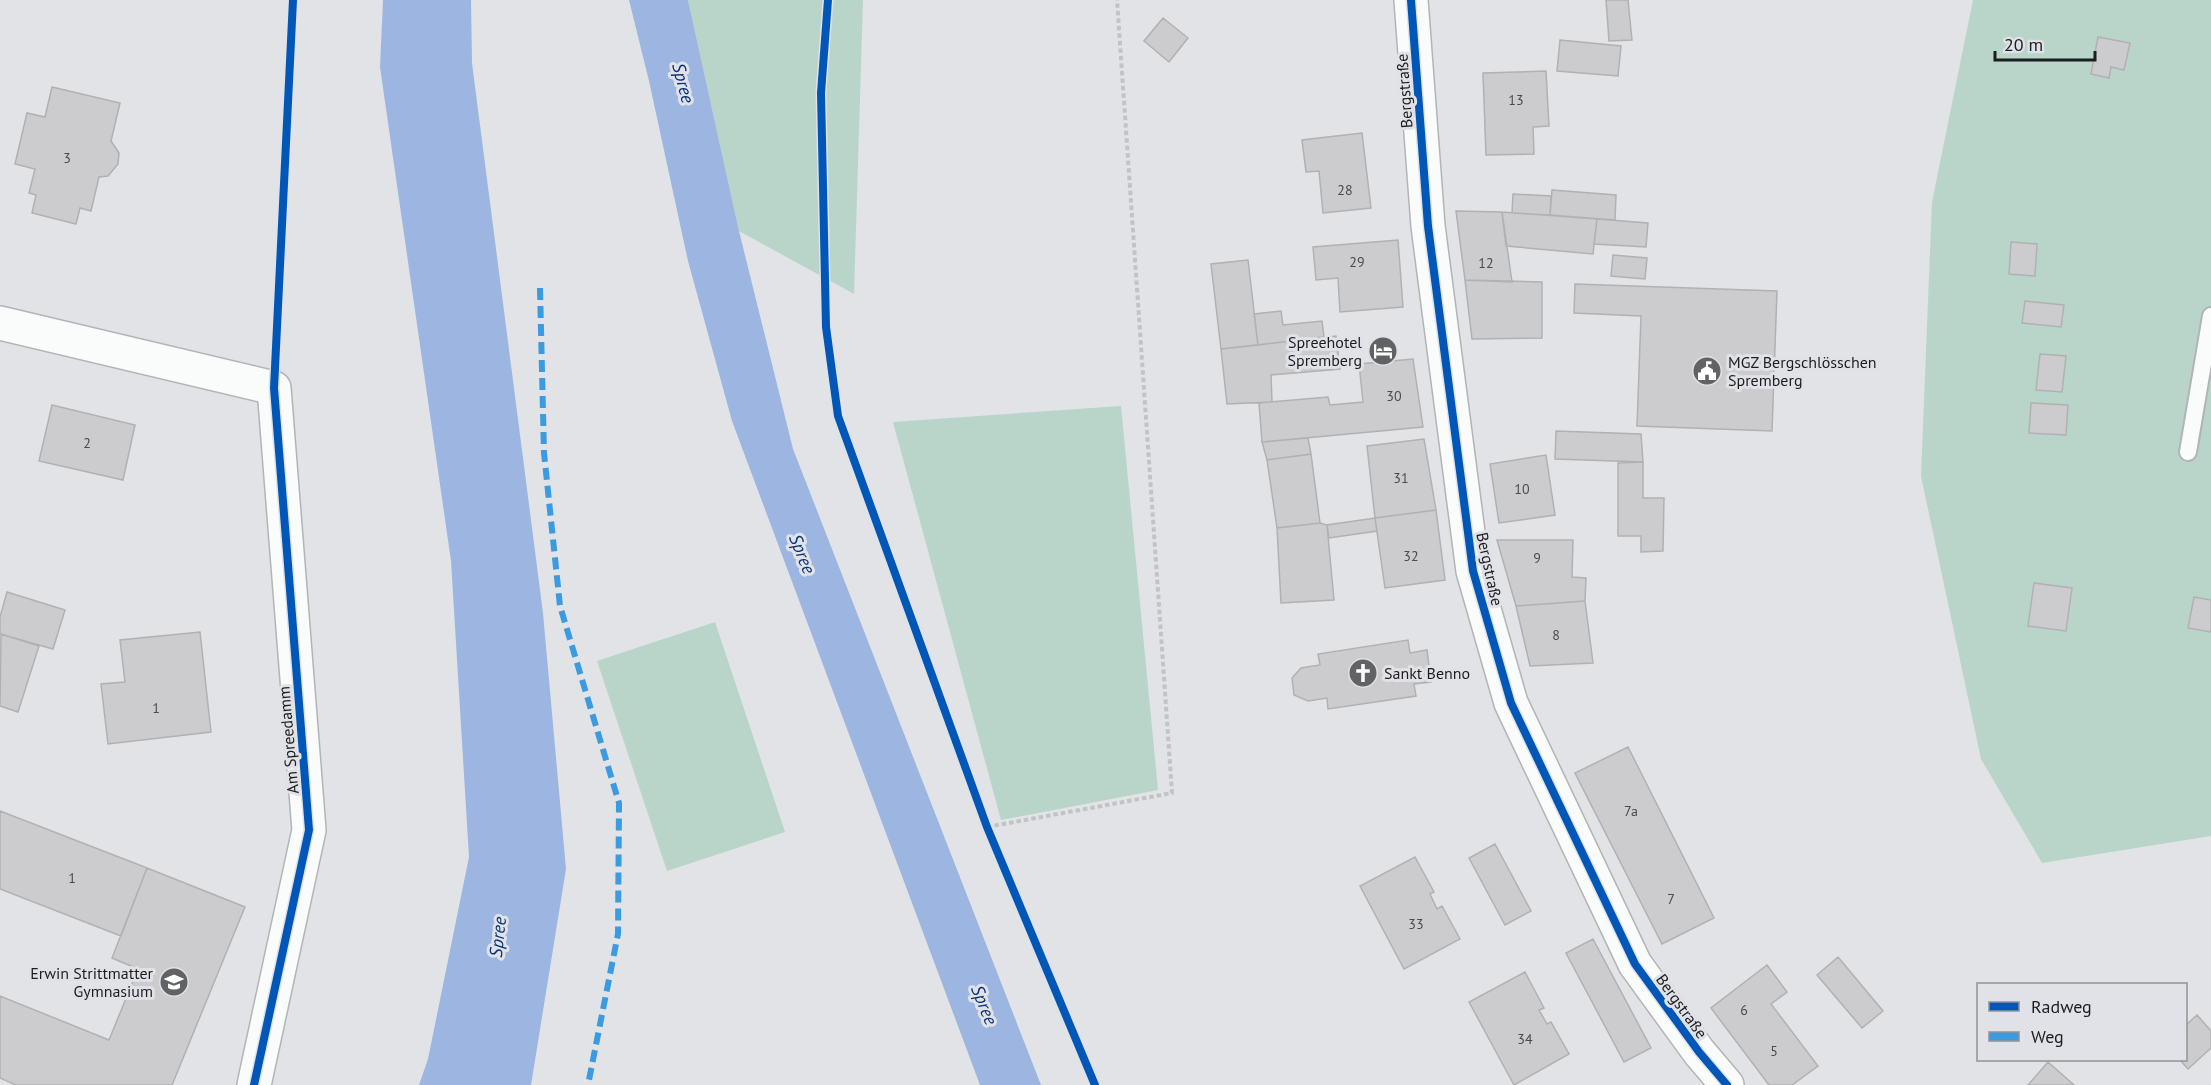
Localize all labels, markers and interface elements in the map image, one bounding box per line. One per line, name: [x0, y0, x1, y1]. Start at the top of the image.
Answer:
scale bar: [1995, 24, 2096, 62]
text: 20 m: [2004, 33, 2043, 56]
street label: Bergstraße: [1391, 53, 1417, 129]
water label: Spree: [667, 60, 700, 106]
house number: 13: [1508, 91, 1524, 109]
house number: 3: [63, 149, 71, 167]
house number: 28: [1337, 181, 1353, 199]
house number: 29: [1349, 253, 1365, 271]
house number: 12: [1478, 254, 1494, 272]
place label: Spreehotel Spremberg: [1287, 332, 1362, 370]
hotel icon: Spreehotel Spremberg: [1367, 335, 1399, 367]
place label: MGZ Bergschlösschen Spremberg: [1728, 352, 1877, 390]
public building icon: MGZ Bergschlösschen Spremberg: [1691, 355, 1723, 387]
house number: 30: [1386, 387, 1402, 405]
house number: 2: [83, 434, 91, 452]
house number: 31: [1393, 469, 1409, 487]
house number: 10: [1514, 480, 1530, 498]
street label: Bergstraße: [1472, 530, 1508, 608]
water label: Spree: [784, 531, 821, 578]
house number: 32: [1403, 547, 1419, 565]
house number: 9: [1533, 549, 1541, 567]
house number: 8: [1552, 626, 1560, 644]
church icon: Sankt Benno: [1347, 657, 1379, 689]
place label: Sankt Benno: [1384, 663, 1470, 683]
street label: Am Spreedamm: [273, 685, 303, 795]
house number: 1: [152, 699, 160, 717]
house number: 7a: [1624, 802, 1638, 820]
house number: 1: [68, 869, 76, 887]
house number: 7: [1667, 890, 1675, 908]
water label: Spree: [484, 915, 511, 958]
house number: 33: [1408, 915, 1424, 933]
place label: Erwin Strittmatter Gymnasium: [30, 963, 154, 1001]
school or university icon: Erwin Strittmatter Gymnasium: [158, 966, 190, 998]
street label: Bergstraße: [1652, 970, 1712, 1042]
water label: Spree: [966, 982, 1003, 1029]
legend: [1977, 983, 2187, 1061]
text: Radweg: [2031, 995, 2092, 1018]
house number: 6: [1740, 1001, 1748, 1019]
text: Weg: [2031, 1025, 2064, 1048]
house number: 34: [1517, 1030, 1533, 1048]
house number: 5: [1770, 1042, 1778, 1060]

